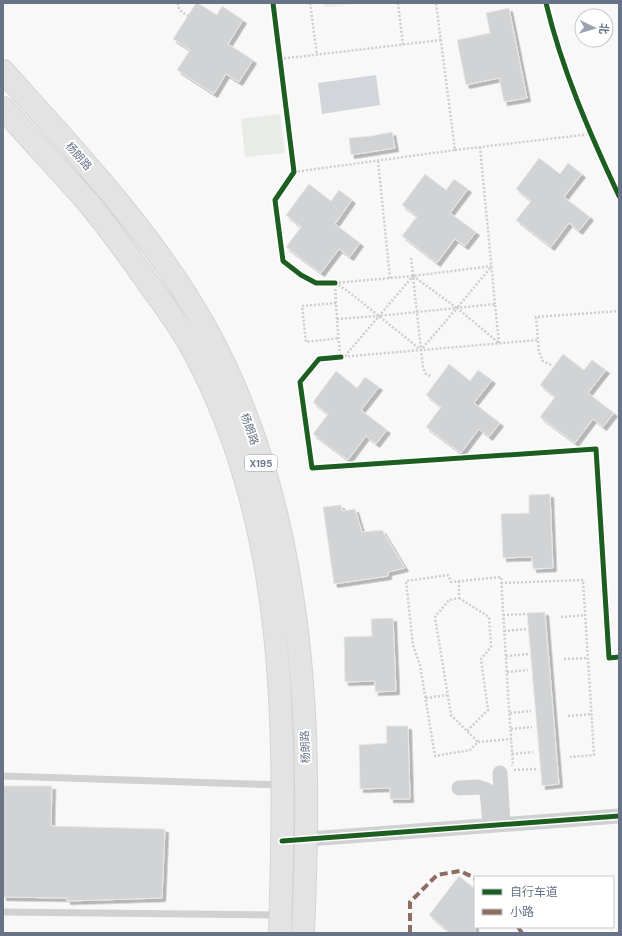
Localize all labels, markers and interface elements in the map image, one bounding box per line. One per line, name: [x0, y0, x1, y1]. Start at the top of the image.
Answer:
north arrow: [574, 8, 614, 48]
text: 北: [597, 23, 611, 35]
street label: 杨朗路: [63, 139, 95, 173]
street label: 杨朗路: [238, 411, 262, 447]
road number: X195: [245, 455, 277, 471]
street label: 杨朗路: [297, 730, 313, 764]
legend: [474, 876, 614, 928]
text: 自行车道: [510, 884, 558, 900]
text: 小路: [510, 904, 534, 920]

